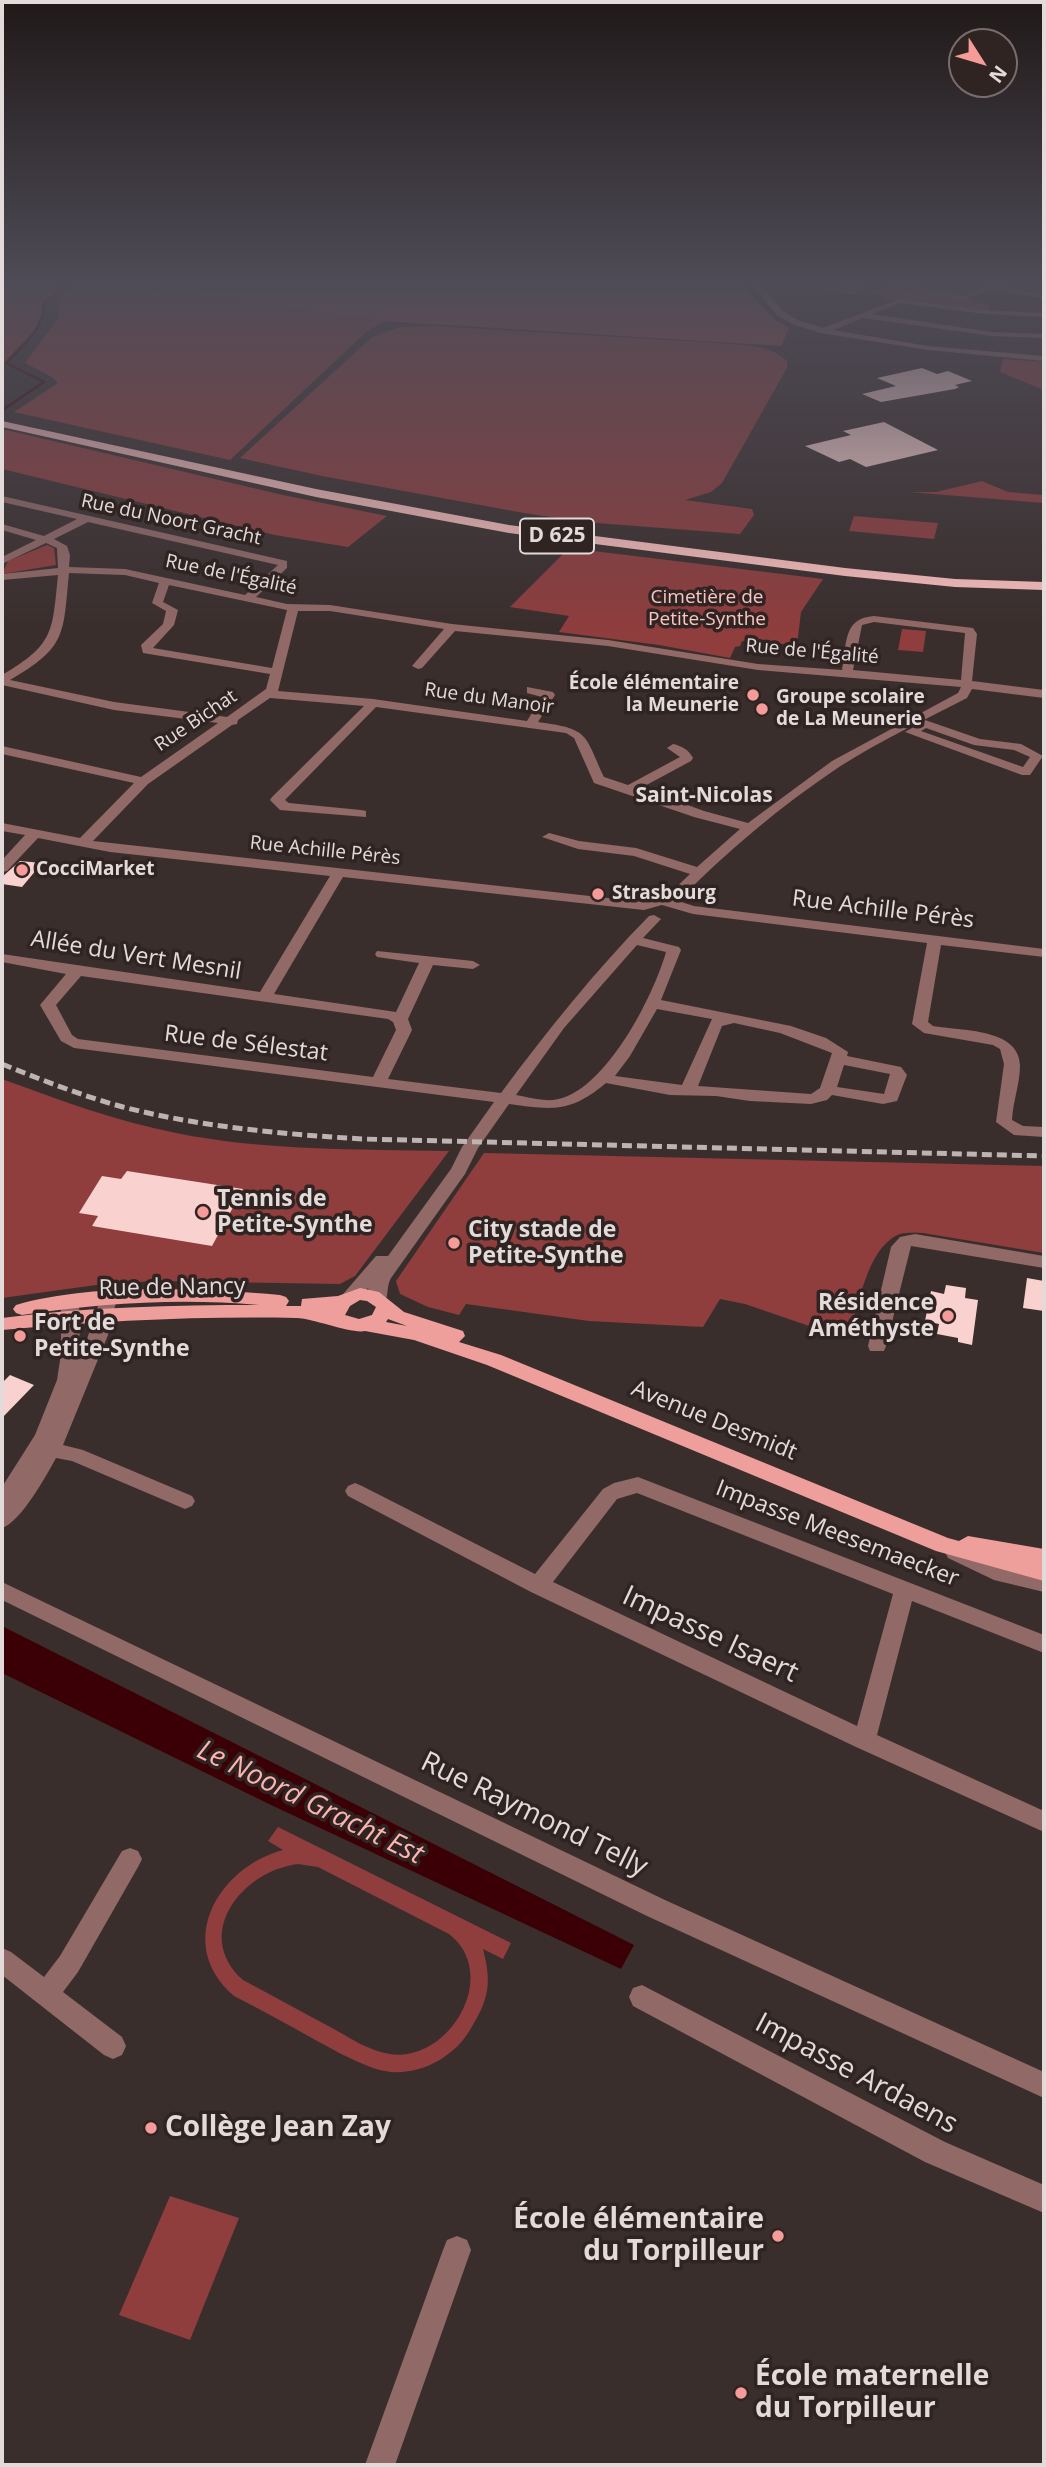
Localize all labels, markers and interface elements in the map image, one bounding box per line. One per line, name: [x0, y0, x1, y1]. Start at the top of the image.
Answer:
north arrow: [948, 28, 1018, 98]
text: N: [983, 60, 1013, 88]
street label: Rue du Noort Gracht: [79, 490, 263, 550]
road number: D 625: [520, 518, 594, 554]
street label: Rue de l'Égalité: [163, 550, 299, 600]
park label: Cimetière de Petite-Synthe: [648, 587, 766, 631]
street label: Rue de l'Égalité: [744, 635, 880, 669]
place label: École élémentaire la Meunerie: [569, 673, 739, 717]
street label: Rue du Manoir: [423, 679, 555, 719]
street label: Rue Bichat: [151, 685, 241, 757]
marker: École élémentaire la Meunerie: [745, 687, 761, 703]
place label: Groupe scolaire de La Meunerie: [776, 687, 925, 731]
marker: Groupe scolaire de La Meunerie: [754, 701, 770, 717]
district label: Saint-Nicolas: [635, 783, 773, 809]
street label: Rue Achille Pérès: [249, 832, 401, 870]
place label: CocciMarket: [36, 859, 154, 881]
marker: CocciMarket: [14, 862, 30, 878]
place label: Strasbourg: [612, 883, 716, 905]
street label: Rue Achille Pérès: [790, 885, 976, 935]
marker: Strasbourg: [590, 886, 606, 902]
street label: Allée du Vert Mesnil: [29, 926, 243, 986]
street label: Rue de Sélestat: [163, 1020, 329, 1068]
place label: Tennis de Petite-Synthe: [217, 1185, 373, 1239]
marker: Tennis de Petite-Synthe: [195, 1204, 211, 1220]
place label: City stade de Petite-Synthe: [468, 1216, 624, 1270]
marker: City stade de Petite-Synthe: [446, 1235, 462, 1251]
street label: Rue de Nancy: [98, 1273, 246, 1303]
place label: Résidence Améthyste: [809, 1289, 934, 1343]
marker: Résidence Améthyste: [940, 1308, 956, 1324]
place label: Fort de Petite-Synthe: [34, 1309, 190, 1363]
marker: Fort de Petite-Synthe: [12, 1328, 28, 1344]
street label: Avenue Desmidt: [627, 1375, 801, 1467]
street label: Impasse Meesemaecker: [712, 1475, 962, 1593]
street label: Impasse Isaert: [617, 1580, 803, 1690]
water label: Le Noord Gracht Est: [191, 1734, 429, 1872]
street label: Rue Raymond Telly: [415, 1746, 653, 1884]
street label: Impasse Ardaens: [749, 2007, 963, 2141]
place label: Collège Jean Zay: [165, 2111, 391, 2145]
marker: Collège Jean Zay: [143, 2120, 159, 2136]
place label: École élémentaire du Torpilleur: [513, 2203, 764, 2269]
marker: École élémentaire du Torpilleur: [770, 2228, 786, 2244]
place label: École maternelle du Torpilleur: [755, 2360, 989, 2426]
marker: École maternelle du Torpilleur: [733, 2385, 749, 2401]

